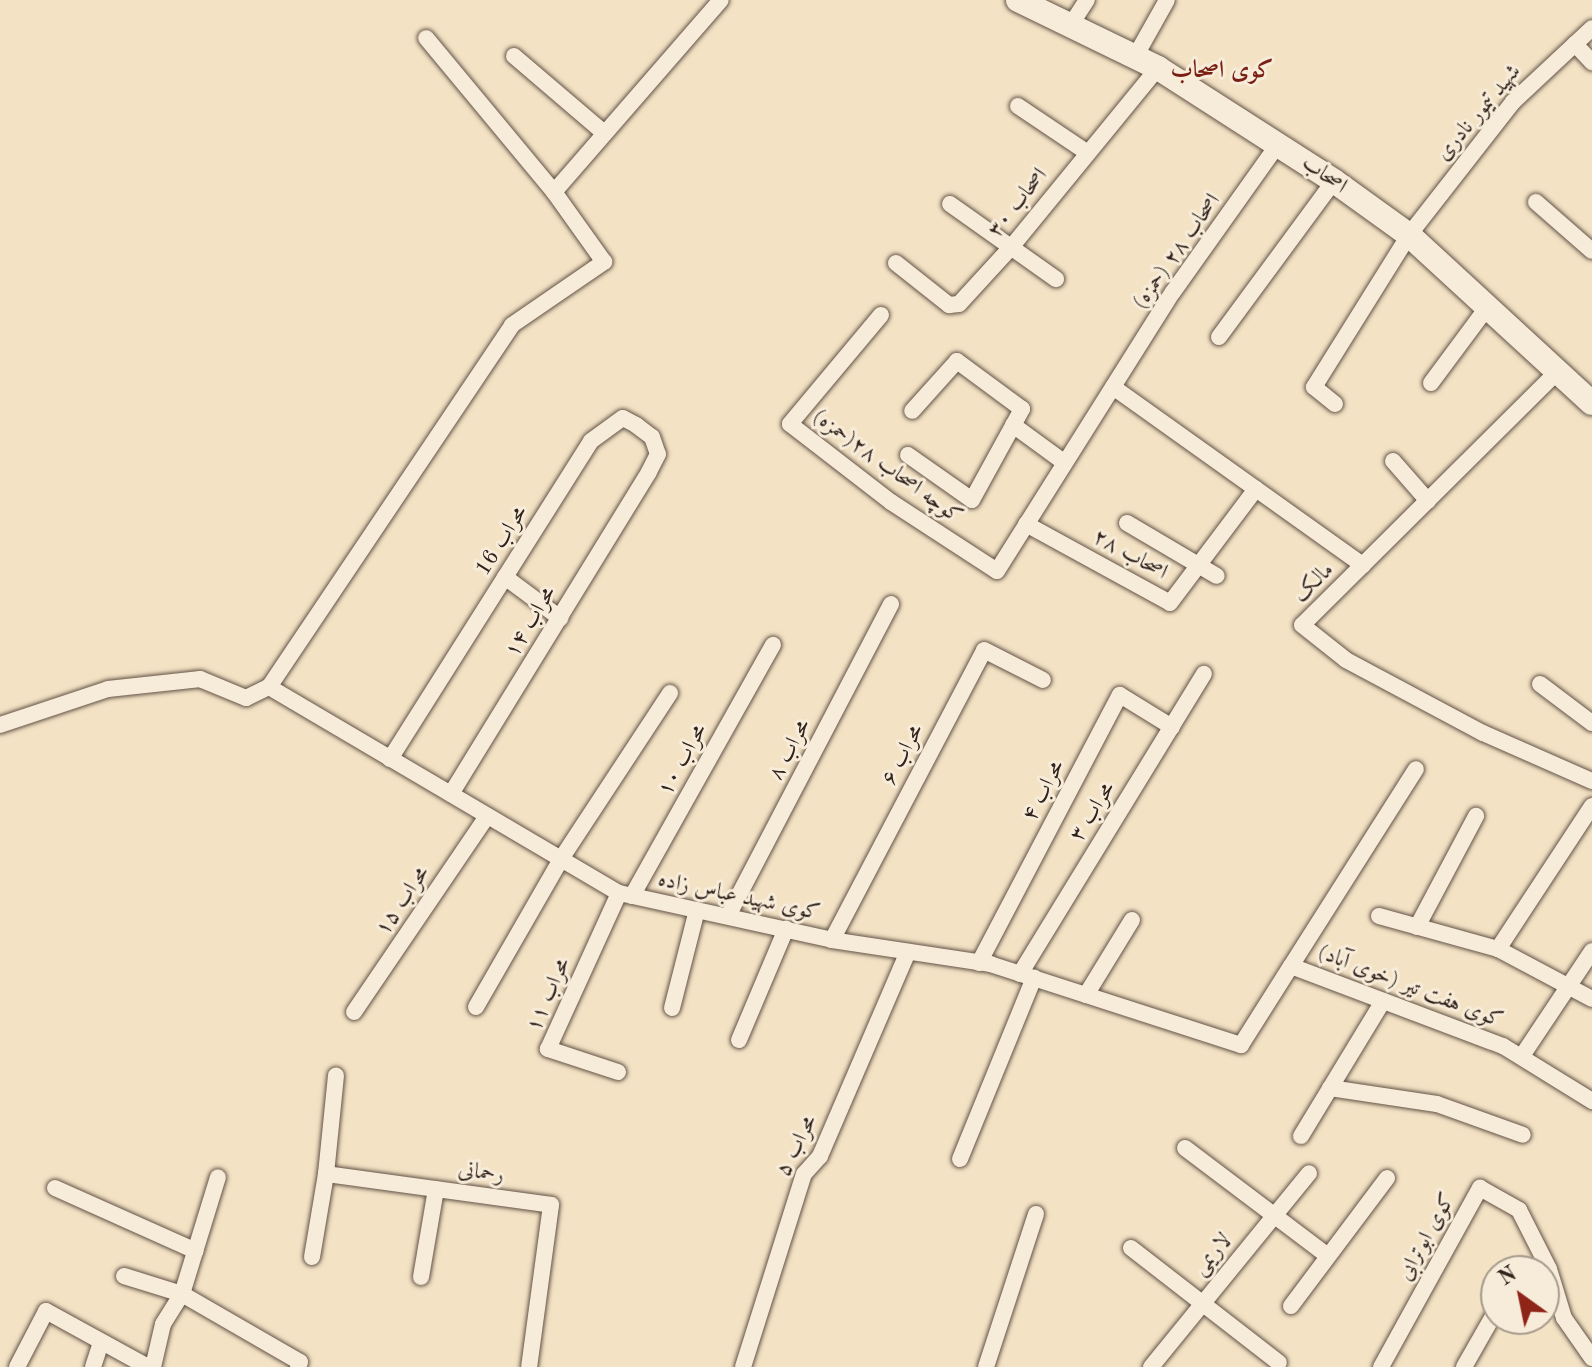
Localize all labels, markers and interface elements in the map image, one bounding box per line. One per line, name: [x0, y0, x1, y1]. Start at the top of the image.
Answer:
district label: کوی اصحاب: [1171, 58, 1273, 86]
street label: شهید تیمور نادری: [1431, 59, 1527, 167]
street label: اصحاب: [1296, 150, 1352, 200]
street label: اصحاب ۳۰: [982, 163, 1054, 243]
street label: اصحاب ۲۸ (حمزه): [1127, 189, 1227, 315]
street label: کوچه اصحاب ۲۸(حمزه): [807, 404, 967, 530]
street label: محراب 16: [470, 501, 534, 581]
street label: اصحاب ۲۸: [1088, 524, 1172, 586]
street label: مالک: [1288, 557, 1340, 609]
street label: محراب ۱۴: [500, 582, 562, 662]
street label: محراب ۸: [763, 715, 817, 785]
street label: محراب ۱۰: [653, 720, 713, 800]
street label: محراب ۶: [876, 720, 930, 790]
street label: محراب ۴: [1017, 756, 1071, 826]
street label: محراب ۳: [1065, 777, 1121, 847]
street label: محراب ۱۵: [370, 861, 436, 941]
street label: کوی شهید عباس زاده: [656, 867, 822, 927]
street label: کوی هفت تیر (خوی آباد): [1314, 939, 1506, 1035]
street label: محراب ۱۱: [521, 954, 577, 1036]
street label: محراب ۵: [770, 1111, 824, 1181]
street label: رحمانی: [456, 1157, 506, 1189]
street label: کوی ابوترابی: [1392, 1189, 1462, 1285]
street label: لاریمی: [1188, 1229, 1238, 1281]
north arrow: [1480, 1255, 1560, 1335]
text: N: [1495, 1263, 1521, 1290]

